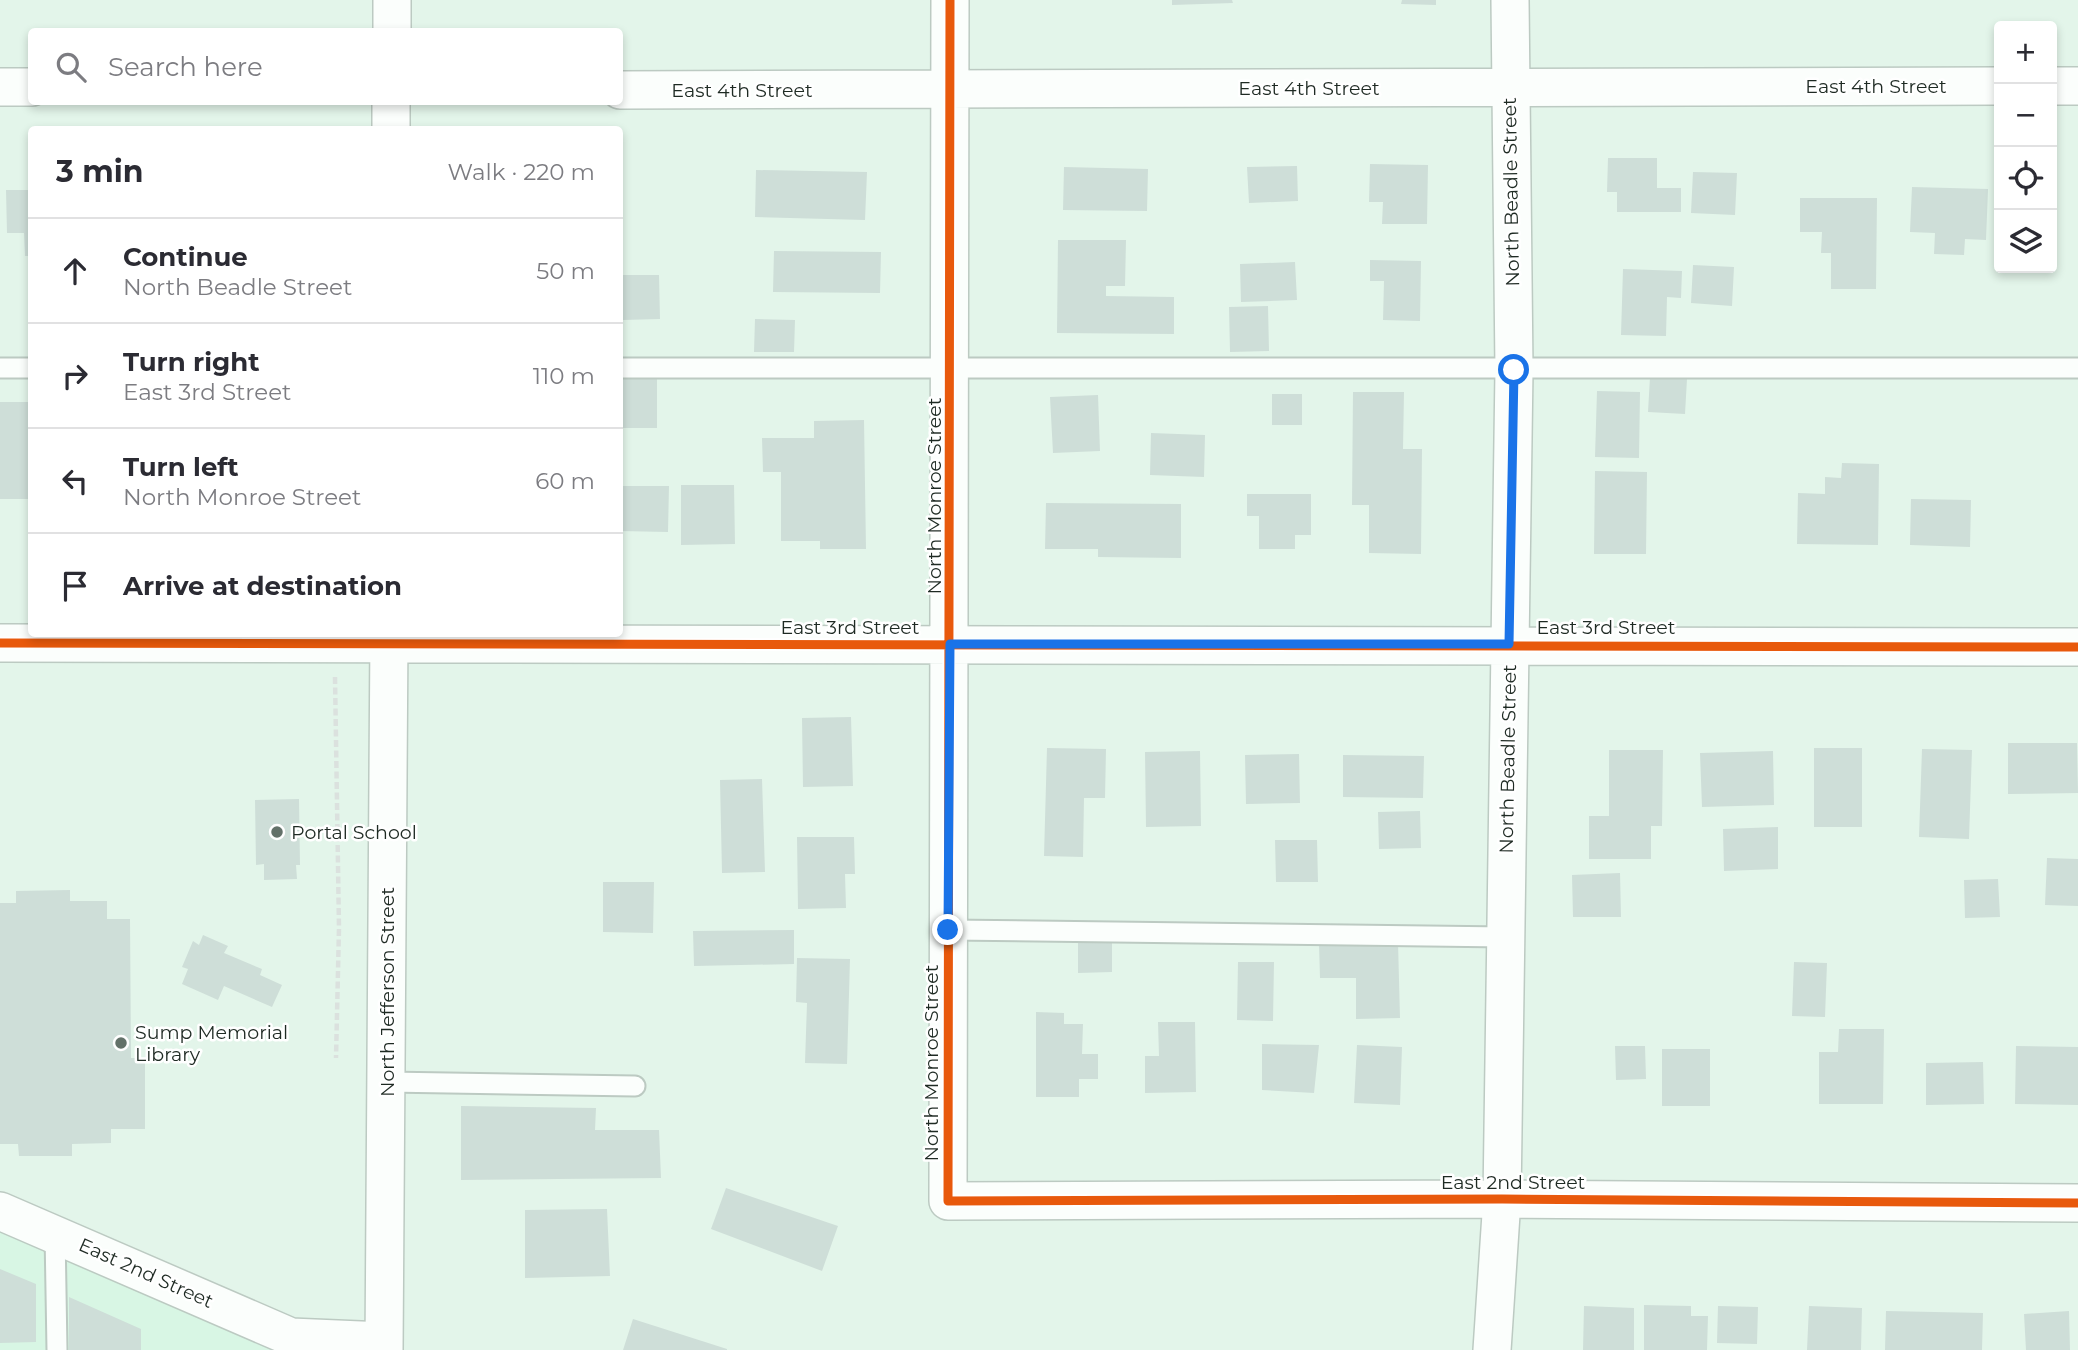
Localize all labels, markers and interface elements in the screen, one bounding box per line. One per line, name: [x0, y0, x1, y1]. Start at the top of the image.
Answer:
map controls: [1994, 21, 2057, 273]
button: +: [1994, 21, 2057, 84]
search box: [28, 28, 623, 105]
icon: search: [52, 48, 90, 86]
text: Search here: [108, 51, 263, 83]
street label: East 4th Street: [1805, 75, 1947, 98]
street label: East 4th Street: [1238, 77, 1380, 100]
street label: East 4th Street: [671, 79, 813, 102]
button: −: [1994, 84, 2057, 147]
street label: North Beadle Street: [1498, 97, 1524, 287]
button: locate: [1994, 147, 2057, 210]
text: 3 min: [56, 153, 143, 190]
text: Walk · 220 m: [448, 158, 595, 186]
button: layers: [1994, 210, 2057, 273]
text: Continue: [123, 241, 248, 273]
icon: ahead: [56, 252, 94, 290]
text: 50 m: [536, 257, 595, 285]
text: North Beadle Street: [123, 273, 352, 301]
text: Turn right: [123, 346, 259, 378]
route start: [1498, 354, 1529, 385]
icon: right: [56, 357, 94, 395]
text: 110 m: [533, 362, 595, 390]
text: East 3rd Street: [123, 378, 291, 406]
street label: North Monroe Street: [923, 397, 946, 594]
text: Turn left: [123, 451, 239, 483]
icon: left: [56, 462, 94, 500]
text: 60 m: [535, 467, 595, 495]
text: North Monroe Street: [123, 483, 361, 511]
icon: arrive: [56, 567, 94, 605]
text: Arrive at destination: [123, 570, 402, 602]
street label: East 3rd Street: [780, 616, 920, 639]
street label: East 3rd Street: [1536, 616, 1676, 639]
street label: North Beadle Street: [1495, 664, 1521, 854]
place label: Portal School: [291, 821, 417, 844]
marker: Portal School: [269, 824, 285, 840]
street label: North Jefferson Street: [376, 887, 399, 1097]
route end: [932, 914, 963, 945]
street label: North Monroe Street: [920, 964, 943, 1161]
place label: Sump Memorial Library: [135, 1021, 288, 1066]
marker: Sump Memorial Library: [113, 1035, 129, 1051]
street label: East 2nd Street: [1441, 1171, 1586, 1194]
street label: East 2nd Street: [75, 1233, 217, 1313]

